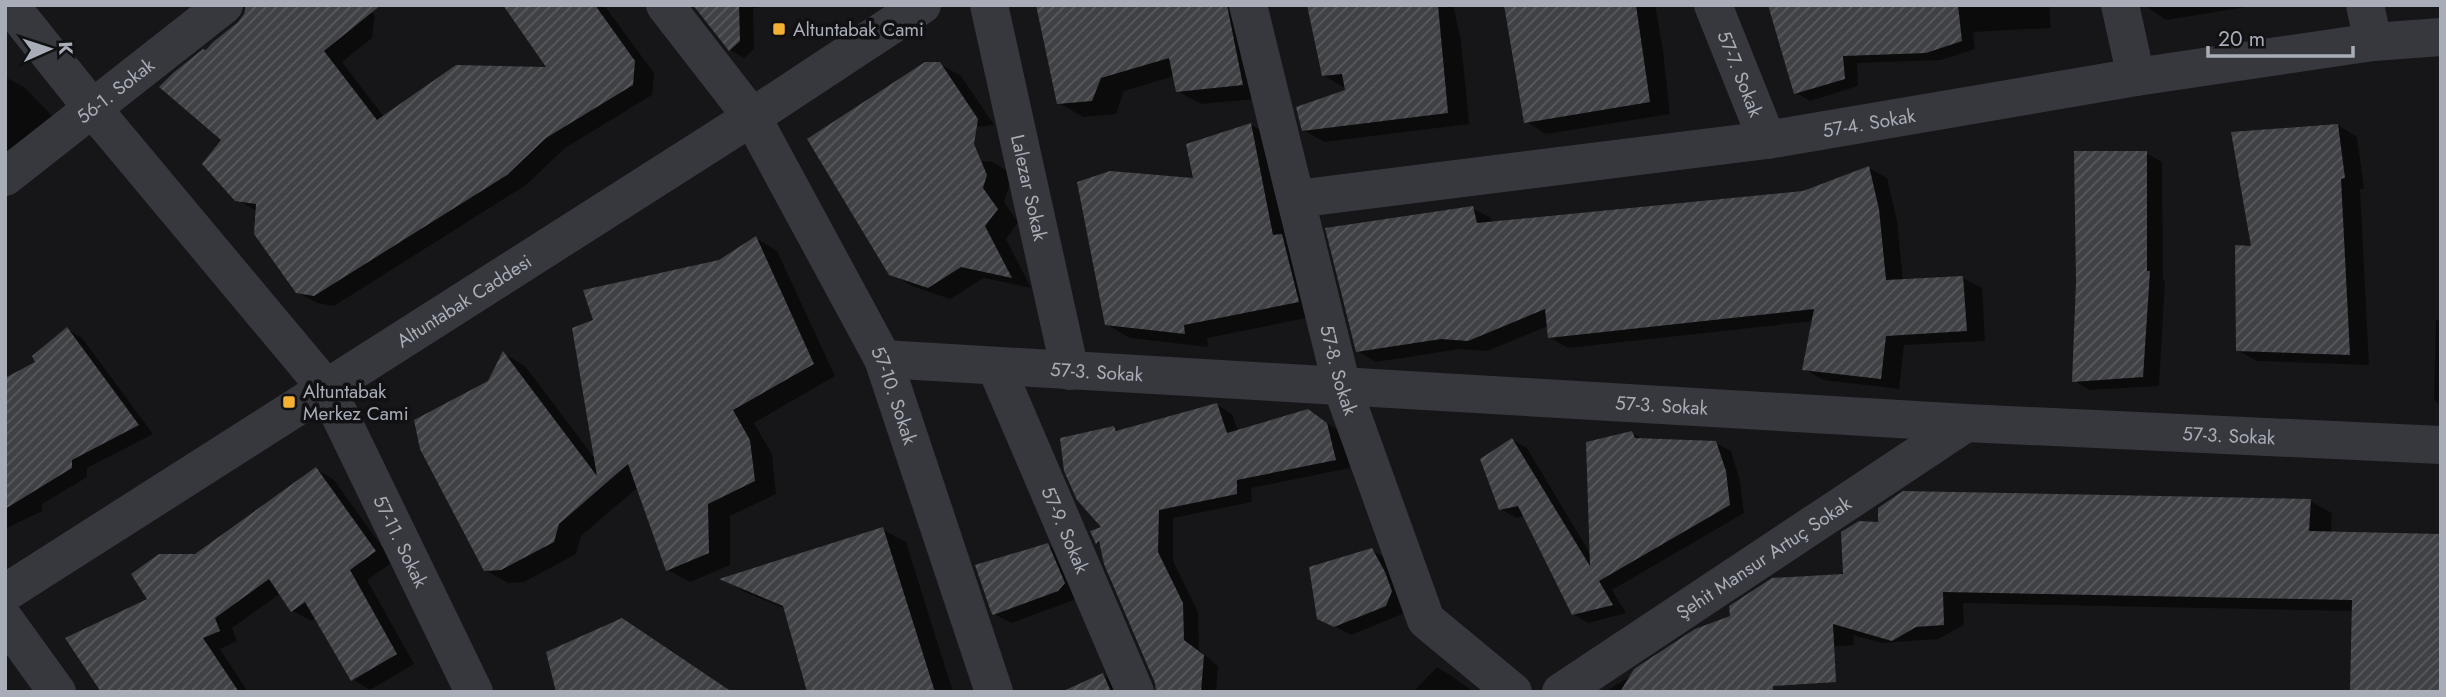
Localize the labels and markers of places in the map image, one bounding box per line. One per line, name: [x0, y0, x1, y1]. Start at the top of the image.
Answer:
place label: Altuntabak Cami: [793, 16, 924, 43]
marker: Altuntabak Cami: [771, 21, 787, 37]
place label: Altuntabak Merkez Cami: [303, 378, 409, 427]
marker: Altuntabak Merkez Cami: [281, 394, 297, 410]

